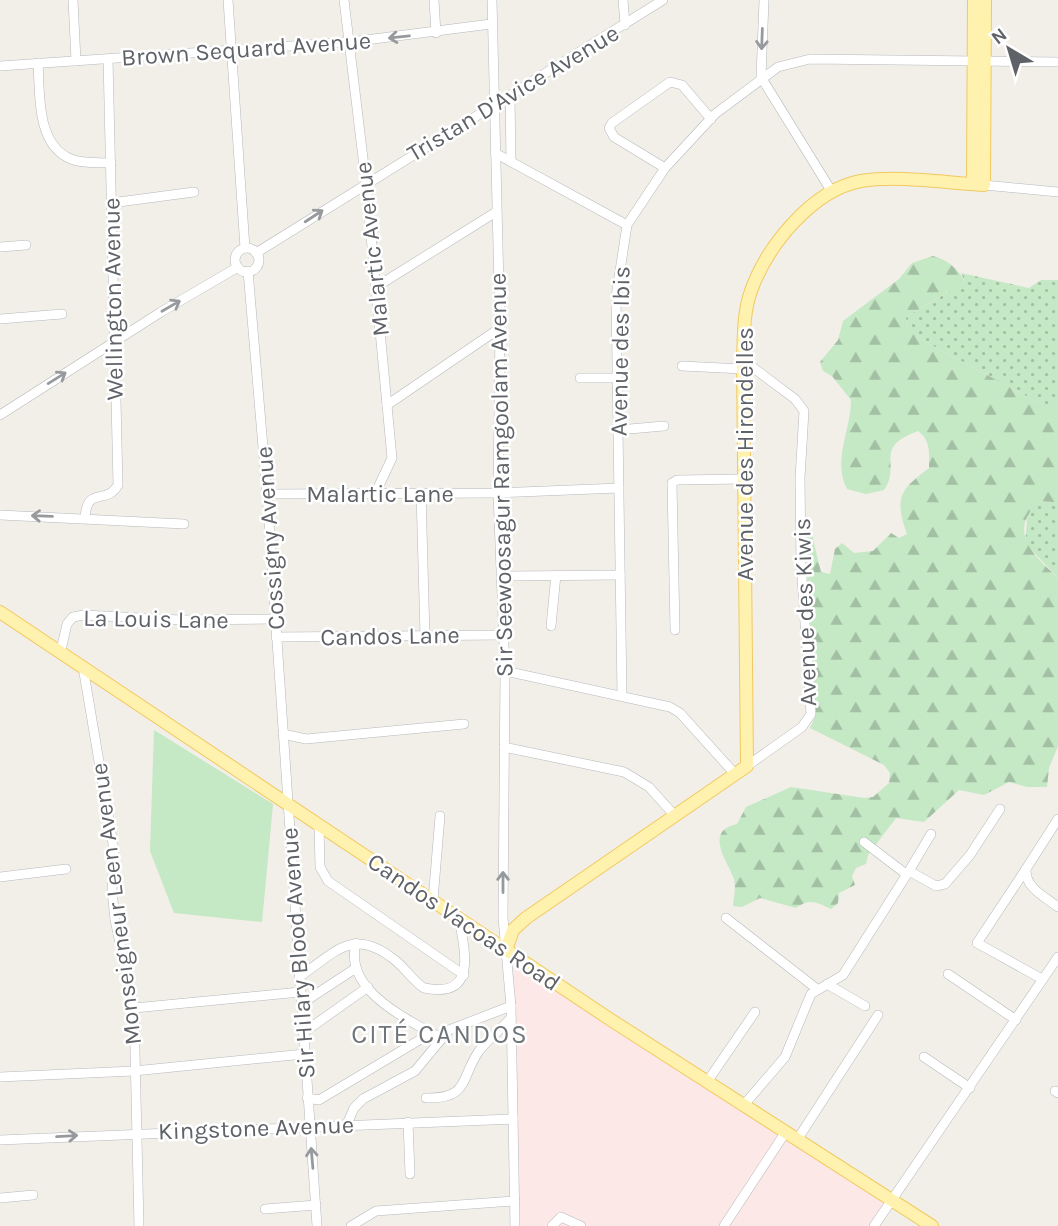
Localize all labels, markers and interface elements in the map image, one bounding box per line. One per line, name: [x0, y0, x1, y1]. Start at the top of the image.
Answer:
north arrow: [974, 14, 1044, 84]
street label: Tristan D'Avice Avenue: [402, 19, 624, 167]
text: N: [987, 24, 1011, 49]
street label: Brown Sequard Avenue: [120, 26, 372, 72]
one-way arrow: [756, 27, 769, 50]
one-way arrow: [389, 30, 411, 43]
street label: Malartic Avenue: [349, 160, 395, 338]
street label: Wellington Avenue: [97, 197, 129, 401]
one-way arrow: [303, 209, 323, 223]
street label: Avenue des Ibis: [605, 266, 635, 436]
street label: Sir Seewoosagur Ramgoolam Avenue: [483, 273, 519, 677]
one-way arrow: [161, 298, 181, 312]
street label: Avenue des Hirondelles: [731, 327, 759, 581]
one-way arrow: [46, 371, 66, 385]
street label: Cossigny Avenue: [250, 445, 290, 631]
street label: Malartic Lane: [306, 480, 454, 508]
one-way arrow: [31, 510, 54, 523]
street label: Avenue des Kiwis: [788, 517, 822, 707]
street label: La Louis Lane: [83, 604, 229, 634]
street label: Candos Lane: [320, 621, 460, 651]
street label: Monseigneur Leen Avenue: [85, 761, 147, 1047]
street label: Sir Hilary Blood Avenue: [275, 827, 321, 1079]
street label: Candos Vacoas Road: [362, 847, 566, 997]
one-way arrow: [496, 871, 510, 894]
district label: CITÉ CANDOS: [351, 1018, 529, 1050]
street label: Kingstone Avenue: [158, 1111, 354, 1145]
one-way arrow: [56, 1130, 79, 1143]
one-way arrow: [305, 1147, 318, 1170]

